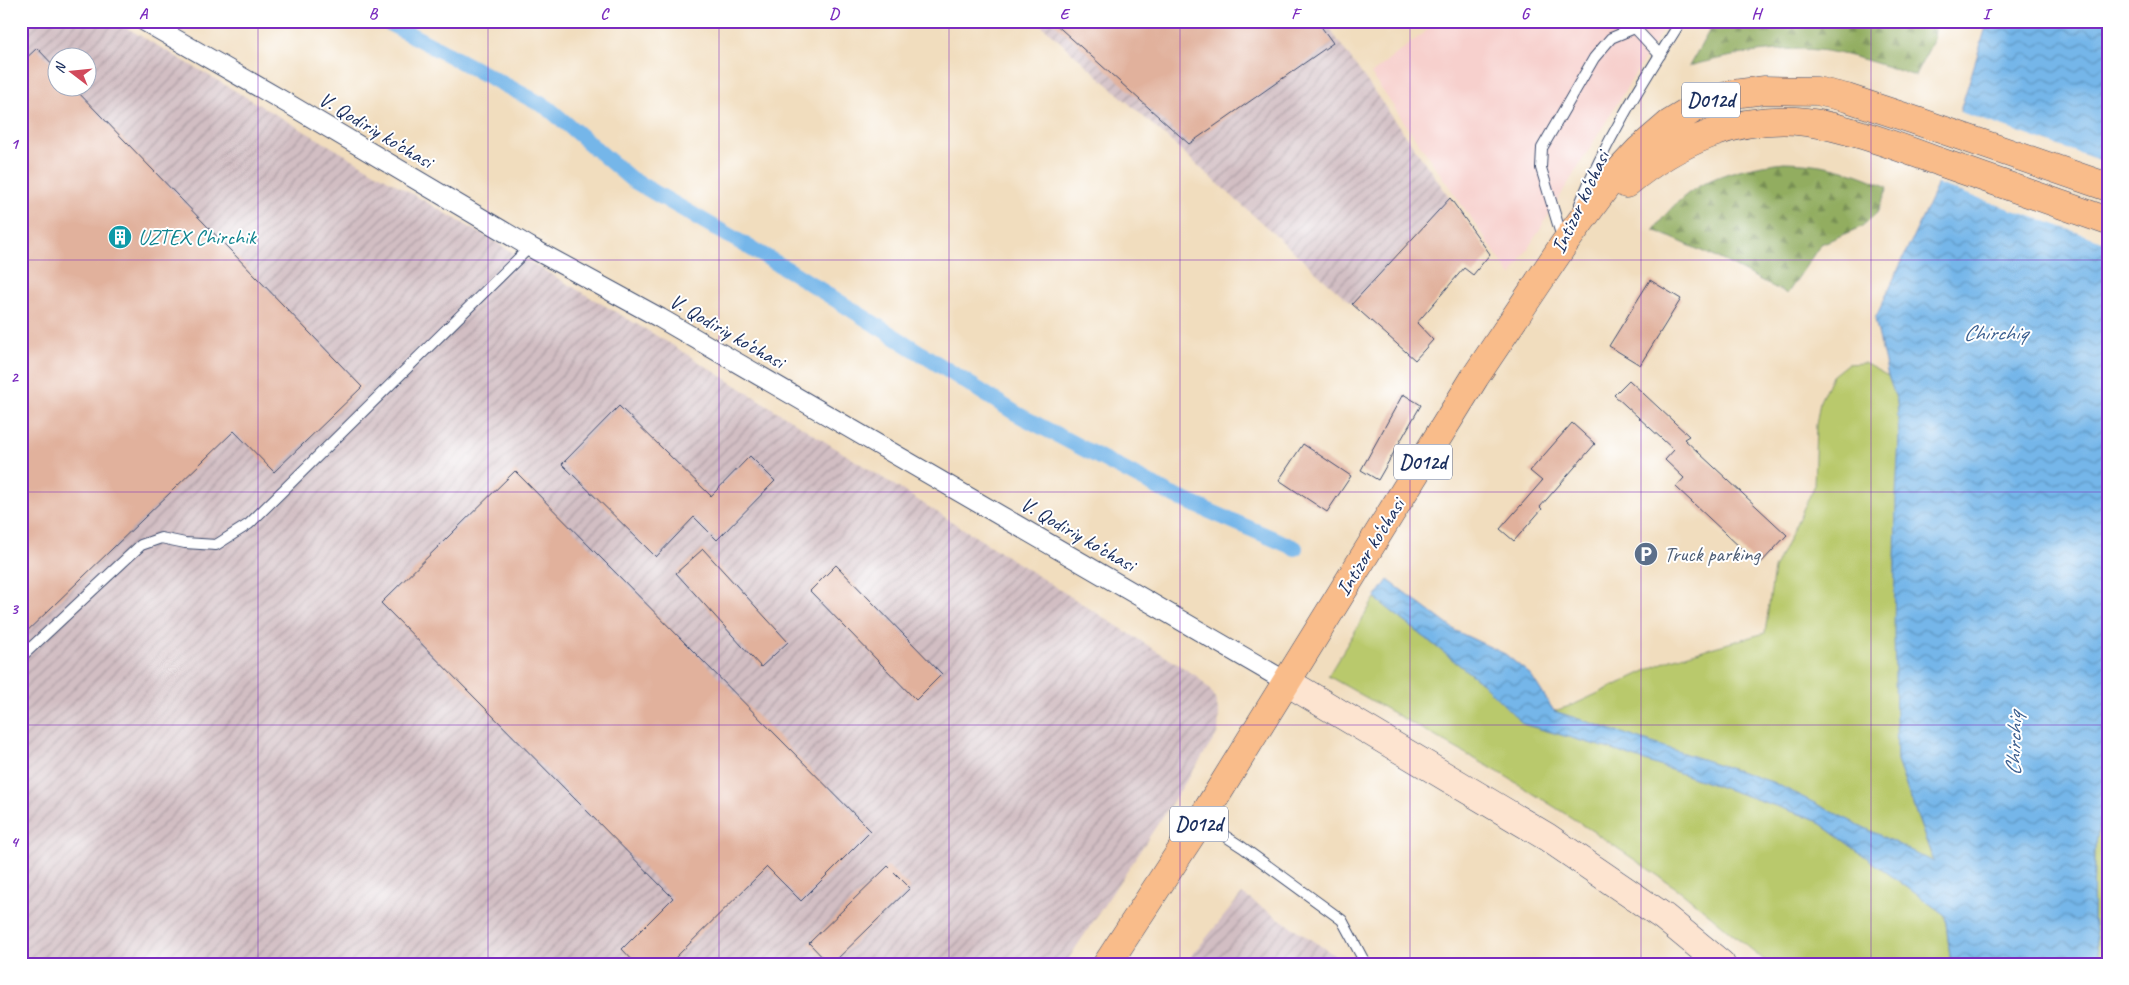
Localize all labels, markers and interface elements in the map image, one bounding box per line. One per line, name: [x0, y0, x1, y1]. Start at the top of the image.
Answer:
text: A: [139, 4, 149, 24]
text: B: [369, 4, 379, 24]
text: C: [600, 4, 610, 24]
text: D: [829, 4, 840, 24]
text: E: [1060, 4, 1071, 24]
text: F: [1291, 4, 1302, 24]
text: G: [1521, 4, 1531, 24]
text: H: [1751, 4, 1763, 24]
text: I: [1983, 4, 1993, 24]
north arrow: [48, 48, 98, 98]
text: N: [51, 60, 70, 75]
road number: D012d: [1682, 82, 1740, 118]
street label: V. Qodiriy ko‘chasi: [314, 86, 440, 176]
text: 1: [10, 134, 19, 154]
street label: Intizor ko‘chasi: [1545, 144, 1616, 257]
building icon: UZTEX Chirchik: [107, 224, 133, 250]
place label: UZTEX Chirchik: [138, 224, 257, 250]
street label: V. Qodiriy ko‘chasi: [665, 288, 792, 376]
water label: Chirchiq: [1963, 319, 2030, 347]
text: 2: [10, 367, 19, 387]
road number: D012d: [1394, 444, 1452, 480]
street label: V. Qodiriy ko‘chasi: [1016, 491, 1143, 579]
street label: Intizor ko‘chasi: [1330, 491, 1412, 601]
parking icon: Truck parking: [1633, 541, 1659, 567]
place label: Truck parking: [1664, 541, 1761, 567]
text: 3: [10, 599, 19, 619]
water label: Chirchiq: [1999, 708, 2029, 776]
road number: D012d: [1170, 806, 1228, 842]
text: 4: [10, 832, 19, 852]

